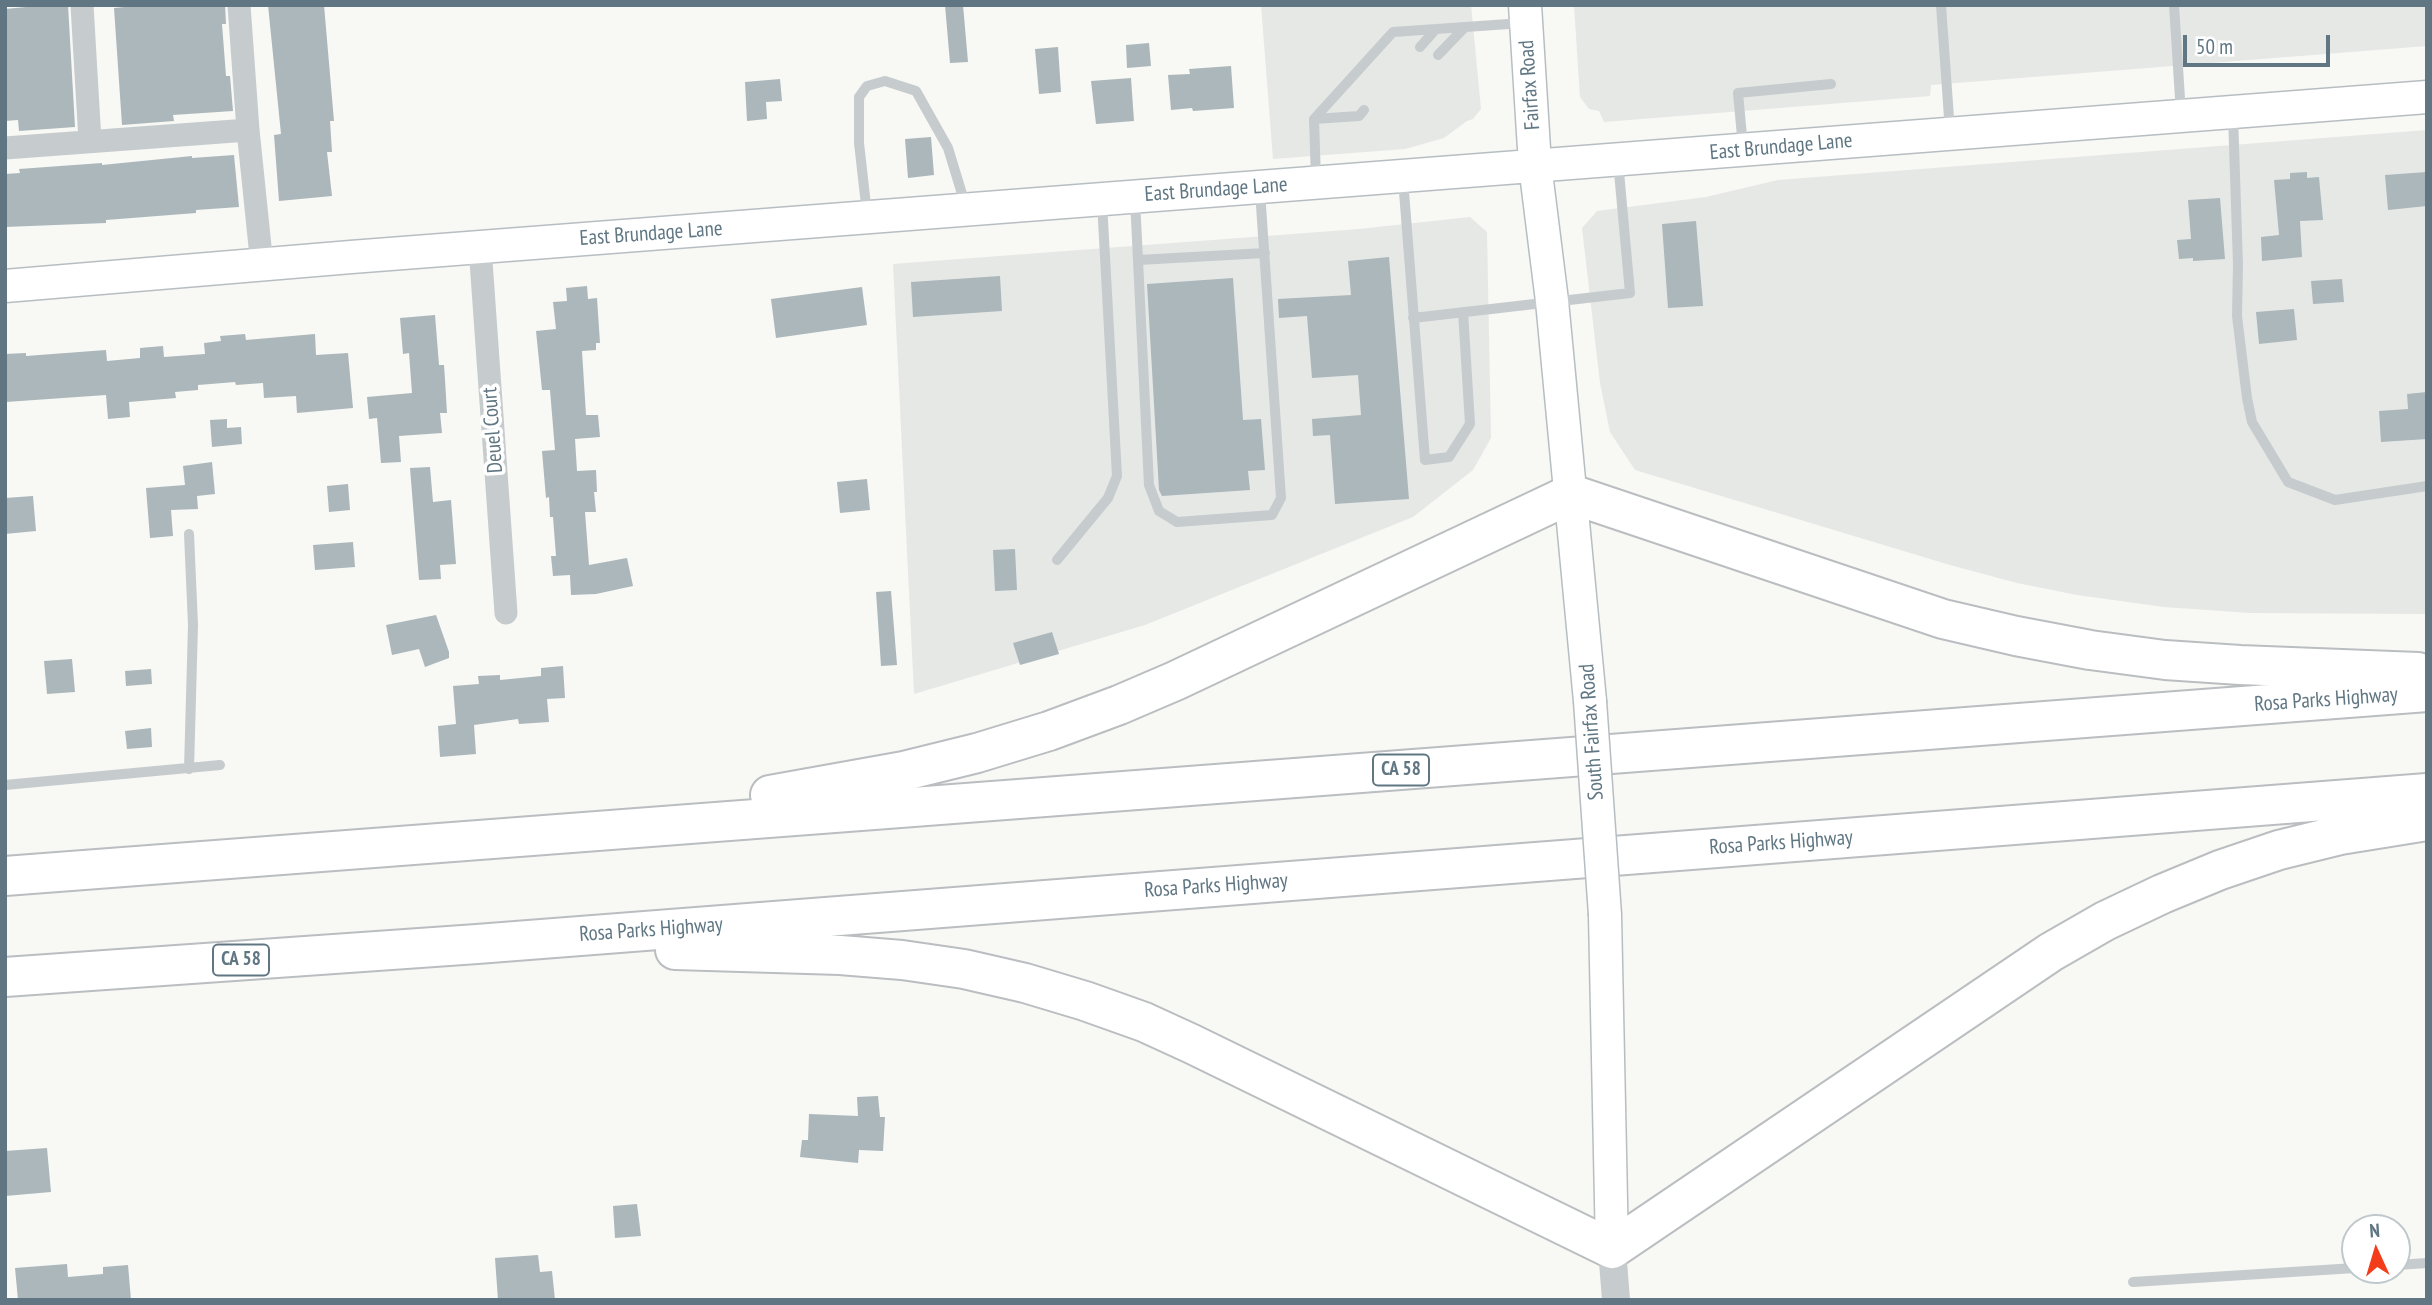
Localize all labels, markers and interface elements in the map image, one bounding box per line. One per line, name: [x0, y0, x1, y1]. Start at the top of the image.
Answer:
scale bar: [2187, 21, 2334, 65]
text: 50 m: [2196, 33, 2233, 60]
street label: Fairfax Road: [1514, 39, 1546, 131]
street label: East Brundage Lane: [1709, 128, 1853, 166]
street label: East Brundage Lane: [1144, 172, 1288, 208]
street label: East Brundage Lane: [579, 216, 723, 252]
street label: Deuel Court: [477, 386, 509, 474]
street label: South Fairfax Road: [1575, 663, 1609, 801]
street label: Rosa Parks Highway: [2253, 682, 2399, 718]
road number: CA 58: [1373, 754, 1429, 786]
street label: Rosa Parks Highway: [1708, 825, 1854, 861]
street label: Rosa Parks Highway: [1143, 868, 1289, 904]
street label: Rosa Parks Highway: [578, 912, 724, 948]
road number: CA 58: [213, 944, 269, 976]
north arrow: [2341, 1214, 2411, 1284]
text: N: [2369, 1218, 2381, 1242]

